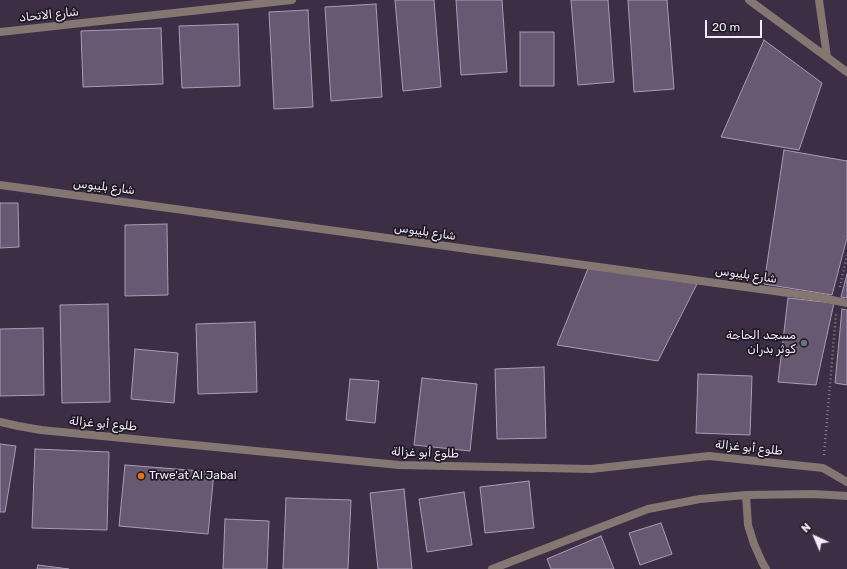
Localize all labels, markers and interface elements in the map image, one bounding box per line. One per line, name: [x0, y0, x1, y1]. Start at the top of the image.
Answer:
street label: شارع الاتحاد: [18, 5, 80, 25]
scale bar: [707, 12, 764, 38]
text: 20 m: [712, 20, 740, 34]
street label: شارع بليبوس: [72, 176, 136, 198]
street label: شارع بليبوس: [393, 221, 457, 243]
street label: شارع بليبوس: [714, 264, 778, 286]
place label: مسجد الحاجة كوثر بدران: [726, 329, 796, 357]
marker: مسجد الحاجة كوثر بدران: [799, 338, 809, 348]
street label: طلوع أبو غزالة: [69, 414, 137, 434]
street label: طلوع أبو غزالة: [714, 437, 784, 459]
street label: طلوع أبو غزالة: [391, 445, 459, 461]
place label: Trwe'at Al Jabal: [149, 469, 237, 483]
marker: Trwe'at Al Jabal: [136, 471, 146, 481]
north arrow: [795, 517, 835, 557]
text: N: [799, 521, 814, 535]

